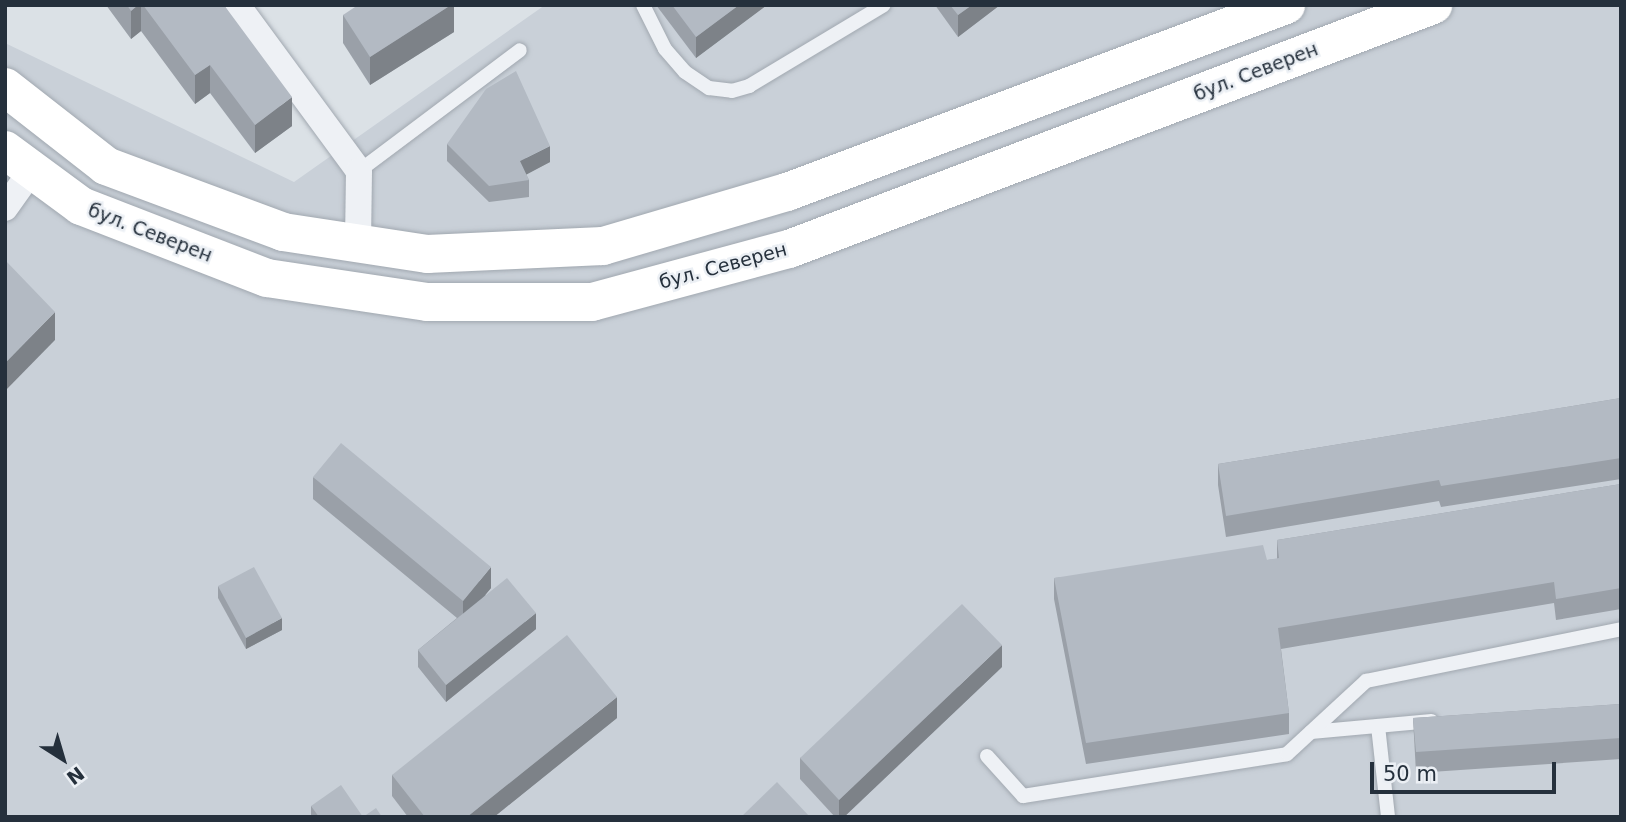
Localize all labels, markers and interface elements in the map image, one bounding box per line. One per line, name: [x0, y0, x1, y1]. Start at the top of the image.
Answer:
street label: бул. Северен: [1191, 38, 1321, 106]
street label: бул. Северен: [85, 199, 215, 267]
street label: бул. Северен: [657, 238, 789, 294]
north arrow: [28, 724, 98, 794]
scale bar: [1374, 748, 1560, 792]
text: N: [63, 762, 89, 789]
text: 50 m: [1383, 762, 1437, 786]

